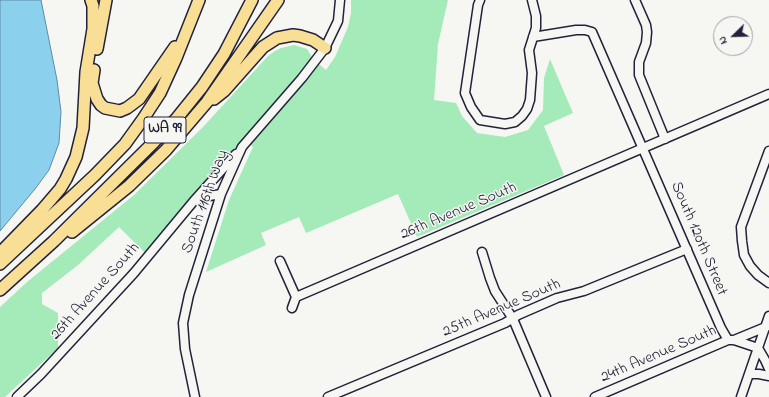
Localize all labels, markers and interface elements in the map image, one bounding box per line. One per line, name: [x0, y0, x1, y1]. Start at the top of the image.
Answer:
north arrow: [713, 16, 753, 56]
text: N: [714, 34, 732, 47]
road number: WA 99: [144, 117, 186, 143]
street label: South 116th Way: [178, 148, 234, 256]
street label: 26th Avenue South: [398, 179, 520, 245]
street label: South 120th Street: [665, 179, 731, 299]
street label: 26th Avenue South: [47, 239, 145, 345]
street label: 25th Avenue South: [440, 275, 564, 343]
street label: 24th Avenue South: [598, 322, 720, 388]

